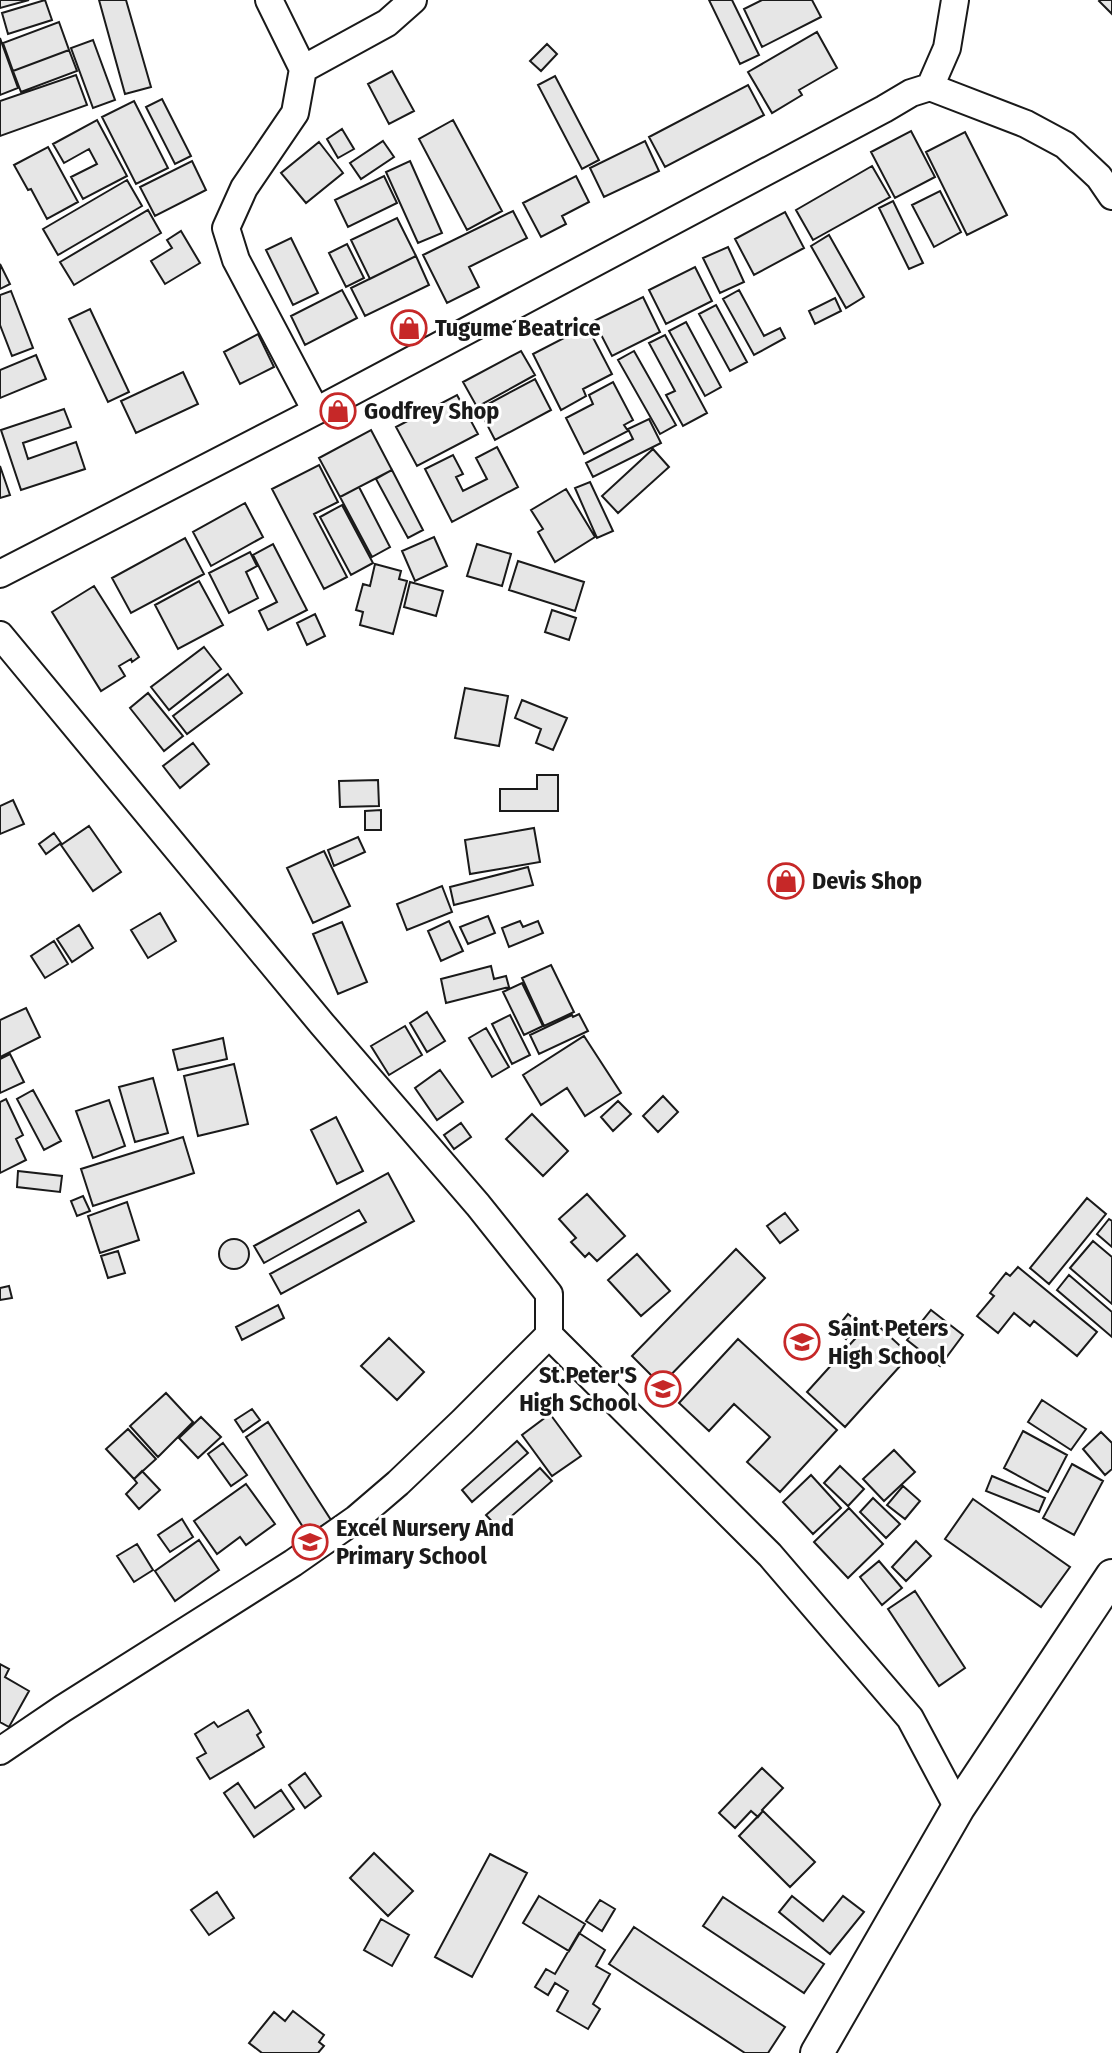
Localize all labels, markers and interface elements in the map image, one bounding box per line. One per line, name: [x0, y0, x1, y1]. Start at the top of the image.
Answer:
shop icon: Tugume Beatrice: [390, 309, 428, 347]
place label: Tugume Beatrice: [435, 314, 601, 342]
shop icon: Godfrey Shop: [319, 392, 357, 430]
place label: Godfrey Shop: [364, 397, 499, 425]
shop icon: Devis Shop: [767, 862, 805, 900]
place label: Devis Shop: [812, 867, 922, 895]
place label: Saint Peters High School: [828, 1314, 949, 1370]
school or university icon: Saint Peters High School: [783, 1323, 821, 1361]
place label: St.Peter'S High School: [519, 1361, 637, 1417]
school or university icon: St.Peter'S High School: [644, 1370, 682, 1408]
place label: Excel Nursery And Primary School: [336, 1514, 514, 1570]
school or university icon: Excel Nursery And Primary School: [291, 1523, 329, 1561]

